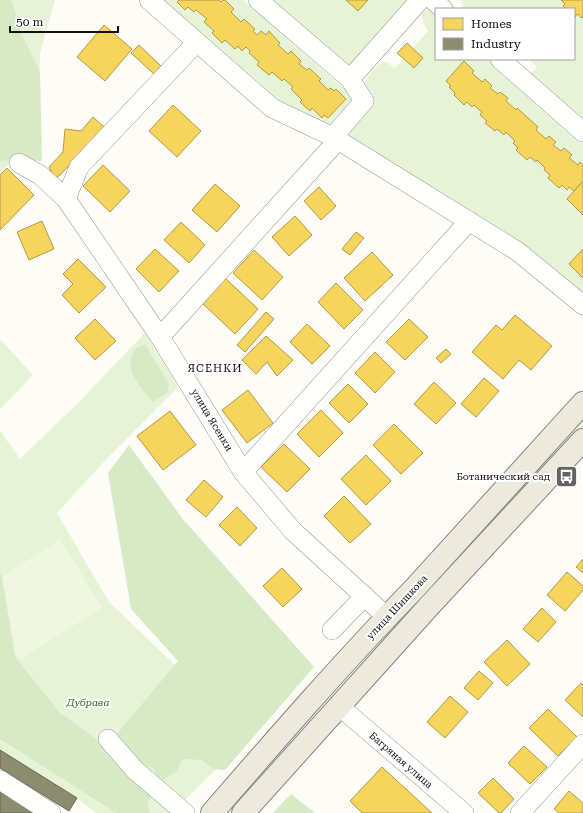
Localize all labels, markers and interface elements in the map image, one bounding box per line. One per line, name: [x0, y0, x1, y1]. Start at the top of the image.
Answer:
scale bar: [10, 8, 118, 34]
legend: [435, 8, 575, 60]
text: 50 m: [16, 15, 43, 29]
text: Homes: [471, 17, 512, 31]
text: Industry: [471, 37, 522, 51]
district label: ЯСЕНКИ: [187, 362, 243, 375]
street label: улица Ясенки: [189, 387, 235, 453]
bus stop icon: Ботанический сад: [553, 463, 579, 489]
place label: Ботанический сад: [456, 471, 551, 482]
street label: улица Шишкова: [364, 572, 430, 641]
park label: Дубрава: [66, 697, 109, 708]
street label: Багряная улица: [367, 730, 435, 791]

